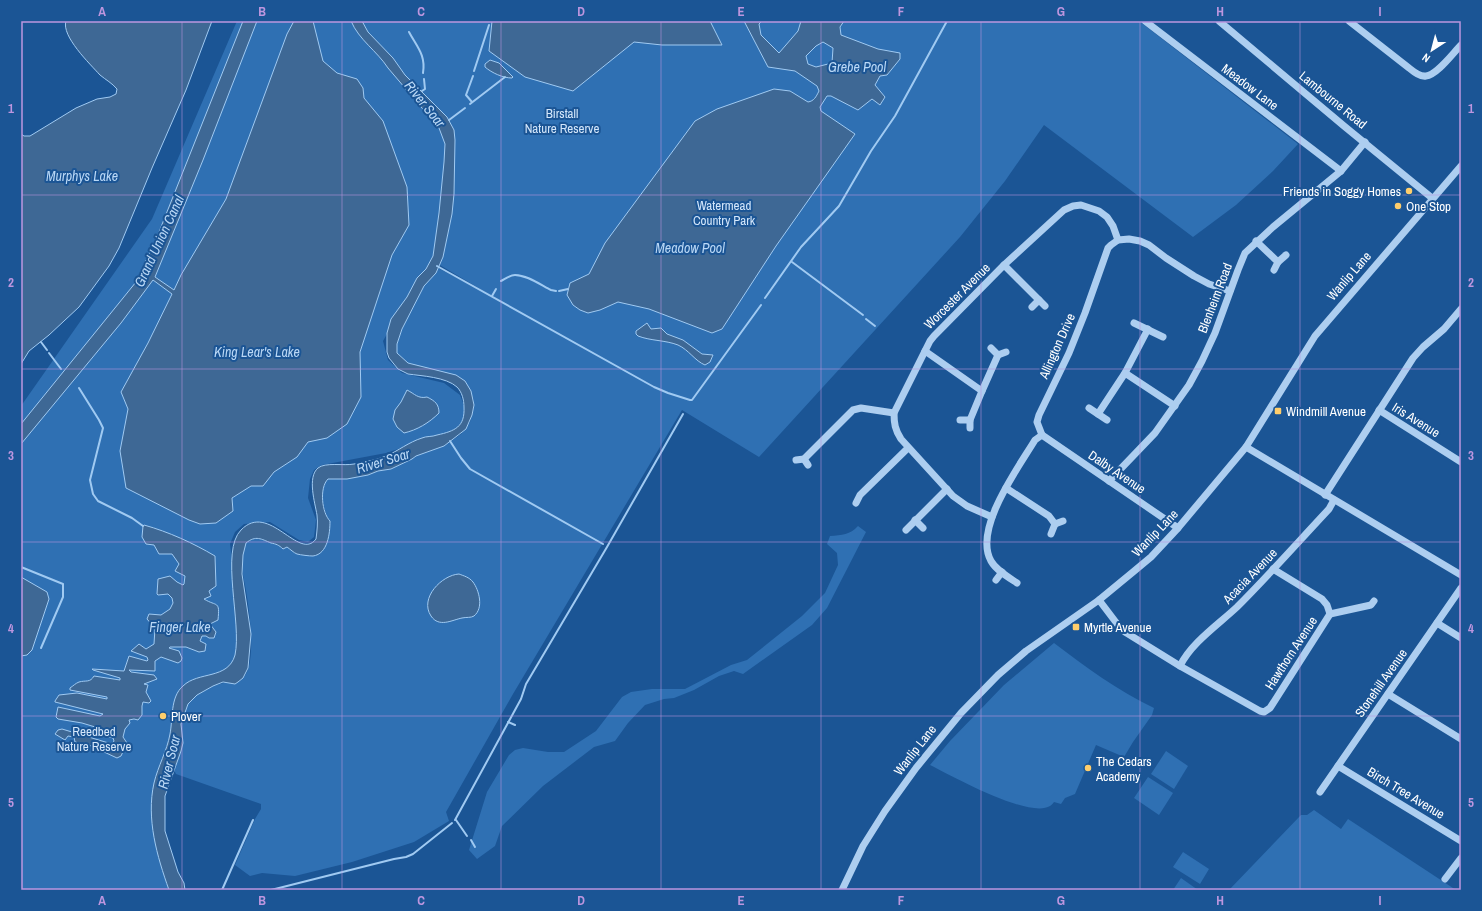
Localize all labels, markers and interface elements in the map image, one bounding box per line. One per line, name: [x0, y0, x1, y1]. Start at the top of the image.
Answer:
text: A: [98, 3, 106, 20]
text: B: [258, 3, 266, 20]
text: C: [417, 3, 425, 20]
text: D: [577, 3, 585, 20]
text: E: [737, 3, 745, 20]
text: F: [898, 3, 905, 20]
text: G: [1057, 3, 1065, 20]
text: H: [1216, 3, 1224, 20]
text: I: [1379, 3, 1382, 20]
north arrow: [1412, 30, 1452, 70]
text: N: [1419, 51, 1433, 66]
water label: Grebe Pool: [828, 58, 886, 76]
street label: Meadow Lane: [1218, 60, 1282, 114]
street label: Lambourne Road: [1296, 67, 1370, 133]
water label: River Soar: [401, 77, 450, 132]
text: 1: [8, 100, 14, 117]
text: 1: [1468, 100, 1474, 117]
park label: Birstall Nature Reserve: [525, 105, 599, 137]
water label: Murphys Lake: [46, 167, 118, 185]
place label: Friends in Soggy Homes: [1283, 183, 1401, 200]
marker: Friends in Soggy Homes: [1404, 186, 1414, 196]
water label: Grand Union Canal: [130, 192, 188, 290]
park label: Watermead Country Park: [693, 197, 756, 229]
place label: One Stop: [1406, 198, 1451, 215]
marker: One Stop: [1393, 201, 1403, 211]
water label: Meadow Pool: [655, 239, 725, 257]
street label: Wanlip Lane: [1323, 248, 1375, 304]
street label: Worcester Avenue: [920, 259, 994, 333]
street label: Blenheim Road: [1194, 261, 1236, 335]
text: 2: [8, 274, 14, 291]
text: 2: [1468, 274, 1474, 291]
street label: Allington Drive: [1035, 311, 1079, 382]
water label: King Lear's Lake: [214, 343, 300, 361]
street label: Iris Avenue: [1389, 399, 1443, 441]
place label: Windmill Avenue: [1286, 403, 1366, 420]
marker: Windmill Avenue: [1273, 406, 1283, 416]
water label: River Soar: [354, 444, 413, 478]
text: 3: [8, 447, 14, 464]
street label: Dalby Avenue: [1085, 447, 1149, 497]
text: 3: [1468, 447, 1474, 464]
street label: Wanlip Lane: [1128, 506, 1182, 560]
street label: Acacia Avenue: [1219, 545, 1281, 608]
street label: Hawthorn Avenue: [1261, 613, 1321, 693]
water label: Finger Lake: [149, 618, 211, 636]
place label: Myrtle Avenue: [1084, 619, 1151, 636]
text: 4: [8, 620, 14, 637]
text: 4: [1468, 620, 1474, 637]
marker: Myrtle Avenue: [1071, 622, 1081, 632]
street label: Stonehill Avenue: [1351, 645, 1411, 721]
place label: Plover: [171, 708, 202, 725]
marker: Plover: [158, 711, 168, 721]
street label: Wanlip Lane: [890, 721, 940, 779]
park label: Reedbed Nature Reserve: [57, 723, 131, 755]
water label: River Soar: [154, 732, 185, 791]
place label: The Cedars Academy: [1095, 753, 1152, 785]
marker: The Cedars Academy: [1083, 763, 1093, 773]
street label: Birch Tree Avenue: [1364, 763, 1448, 823]
text: 5: [8, 794, 14, 811]
text: 5: [1468, 794, 1474, 811]
text: A: [98, 892, 106, 909]
text: B: [258, 892, 266, 909]
text: C: [417, 892, 425, 909]
text: D: [577, 892, 585, 909]
text: E: [737, 892, 745, 909]
text: F: [898, 892, 905, 909]
text: G: [1057, 892, 1065, 909]
text: H: [1216, 892, 1224, 909]
text: I: [1379, 892, 1382, 909]

